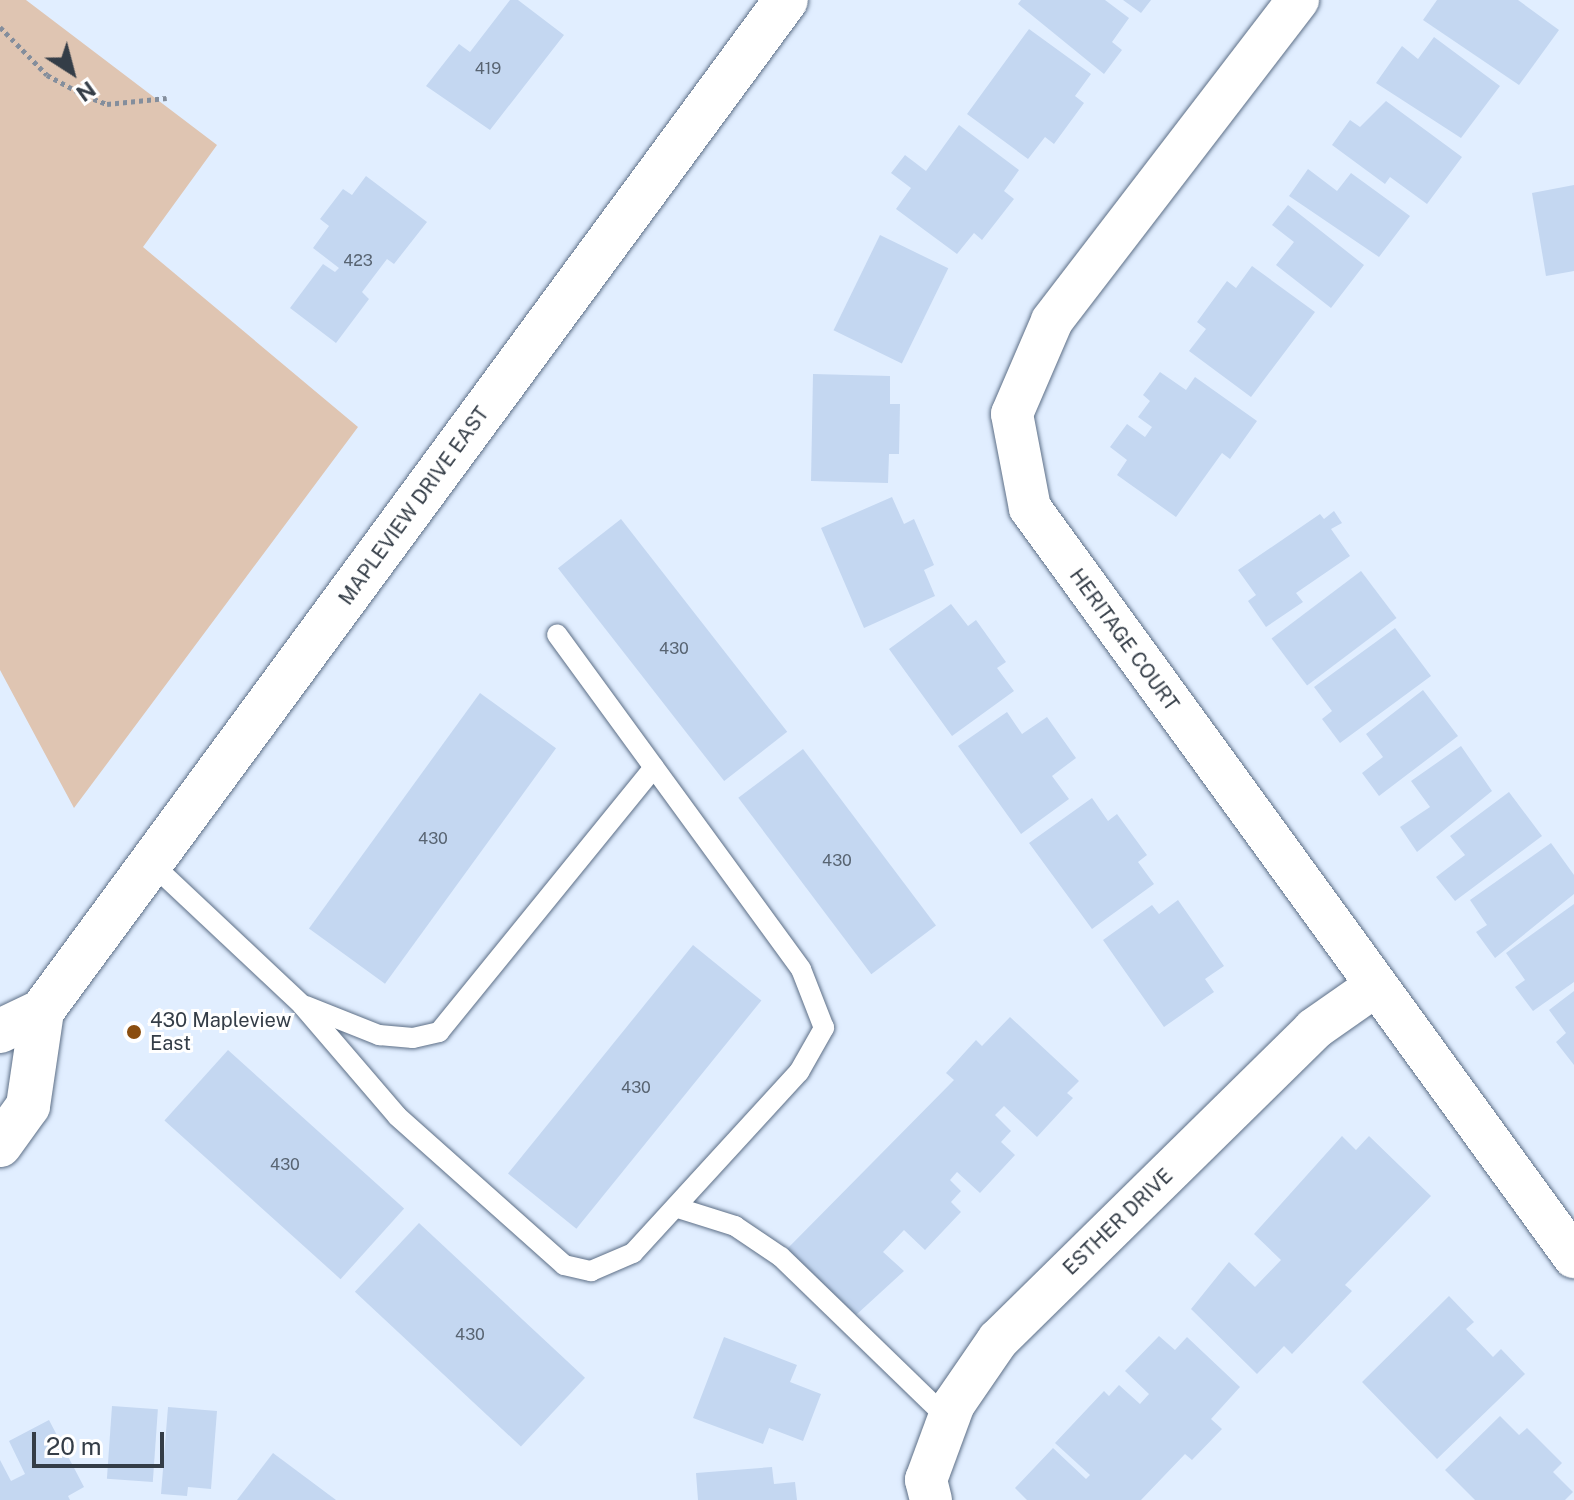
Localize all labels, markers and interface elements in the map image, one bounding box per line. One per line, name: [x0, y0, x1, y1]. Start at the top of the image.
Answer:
north arrow: [32, 32, 112, 112]
house number: 419: [475, 59, 501, 79]
text: N: [72, 76, 101, 107]
house number: 423: [343, 251, 373, 271]
street label: MAPLEVIEW DRIVE EAST: [334, 402, 494, 610]
street label: HERITAGE COURT: [1064, 564, 1184, 716]
house number: 430: [659, 639, 689, 659]
house number: 430: [418, 829, 448, 849]
house number: 430: [822, 851, 852, 871]
place label: 430 Mapleview East: [150, 1008, 291, 1055]
marker: 430 Mapleview East: [125, 1023, 143, 1041]
house number: 430: [621, 1078, 651, 1098]
house number: 430: [270, 1155, 300, 1175]
street label: ESTHER DRIVE: [1058, 1164, 1178, 1280]
house number: 430: [455, 1325, 485, 1345]
scale bar: [36, 1416, 168, 1466]
text: 20 m: [46, 1432, 102, 1460]

